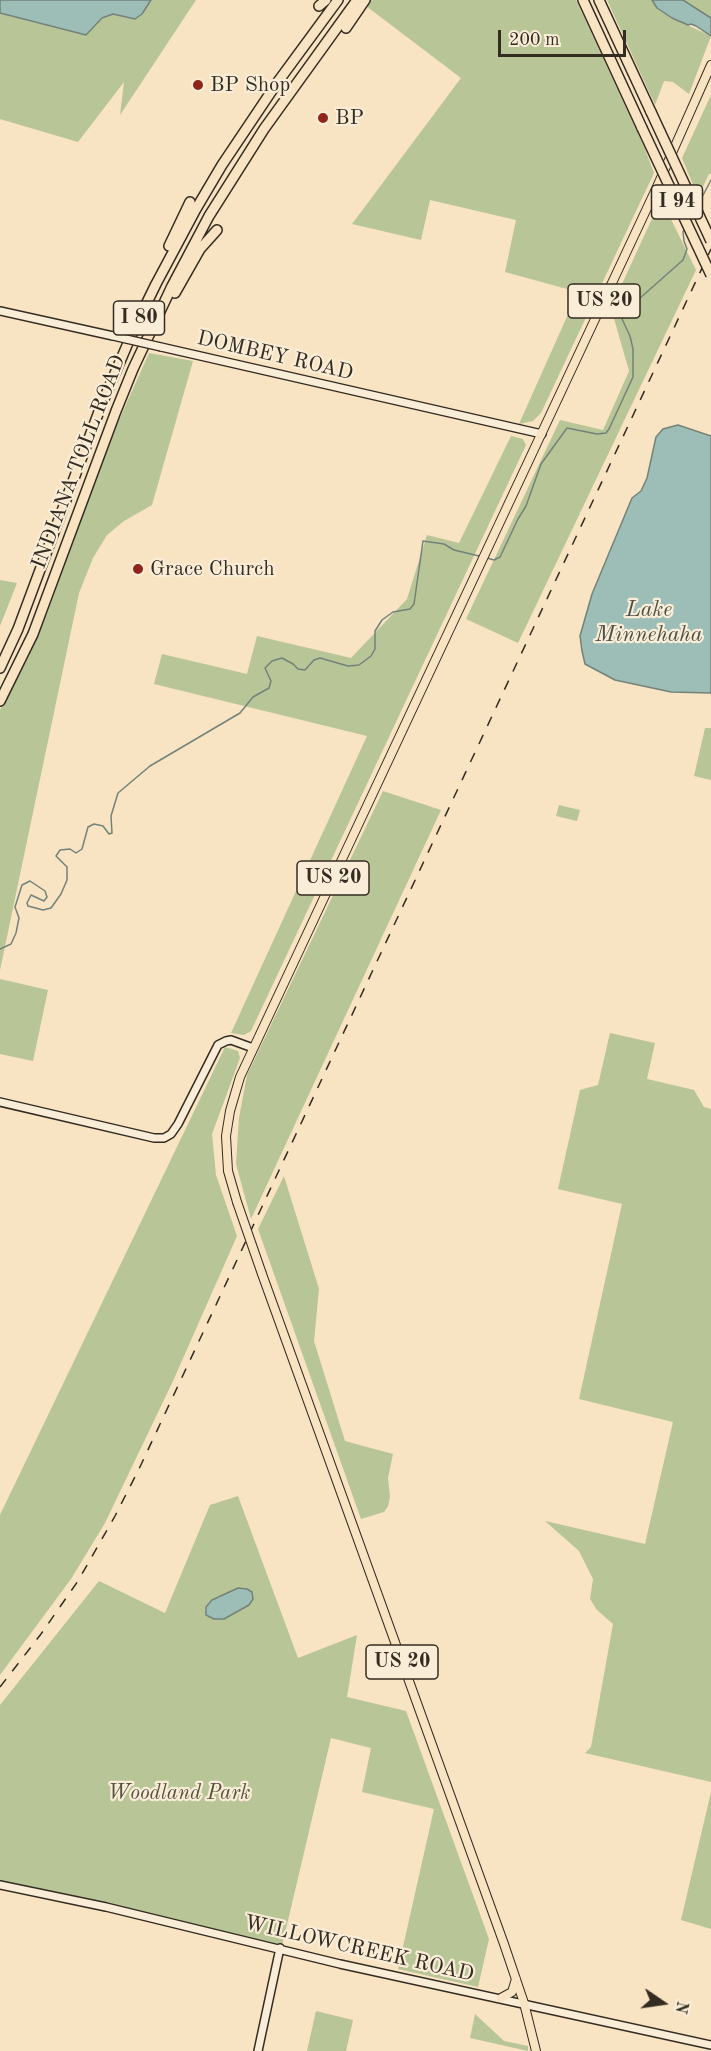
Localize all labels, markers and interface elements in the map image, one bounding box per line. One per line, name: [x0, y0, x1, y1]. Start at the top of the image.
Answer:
scale bar: [501, 18, 628, 56]
text: 200 m: [509, 31, 560, 49]
place label: BP Shop: [210, 72, 290, 98]
marker: BP Shop: [191, 78, 205, 92]
place label: BP: [335, 105, 364, 131]
marker: BP: [316, 111, 330, 125]
road number: I 94: [652, 185, 702, 219]
road number: US 20: [568, 284, 640, 318]
road number: I 80: [114, 301, 164, 335]
street label: DOMBEY ROAD: [194, 326, 356, 386]
street label: INDIANA TOLL ROAD: [27, 351, 131, 573]
place label: Grace Church: [150, 556, 275, 582]
marker: Grace Church: [131, 562, 145, 576]
water label: Lake Minnehaha: [595, 597, 703, 648]
road number: US 20: [297, 861, 369, 895]
road number: US 20: [366, 1645, 438, 1679]
park label: Woodland Park: [108, 1780, 250, 1806]
street label: WILLOWCREEK ROAD: [242, 1910, 476, 1988]
north arrow: [633, 1973, 693, 2033]
text: N: [671, 1999, 690, 2015]

